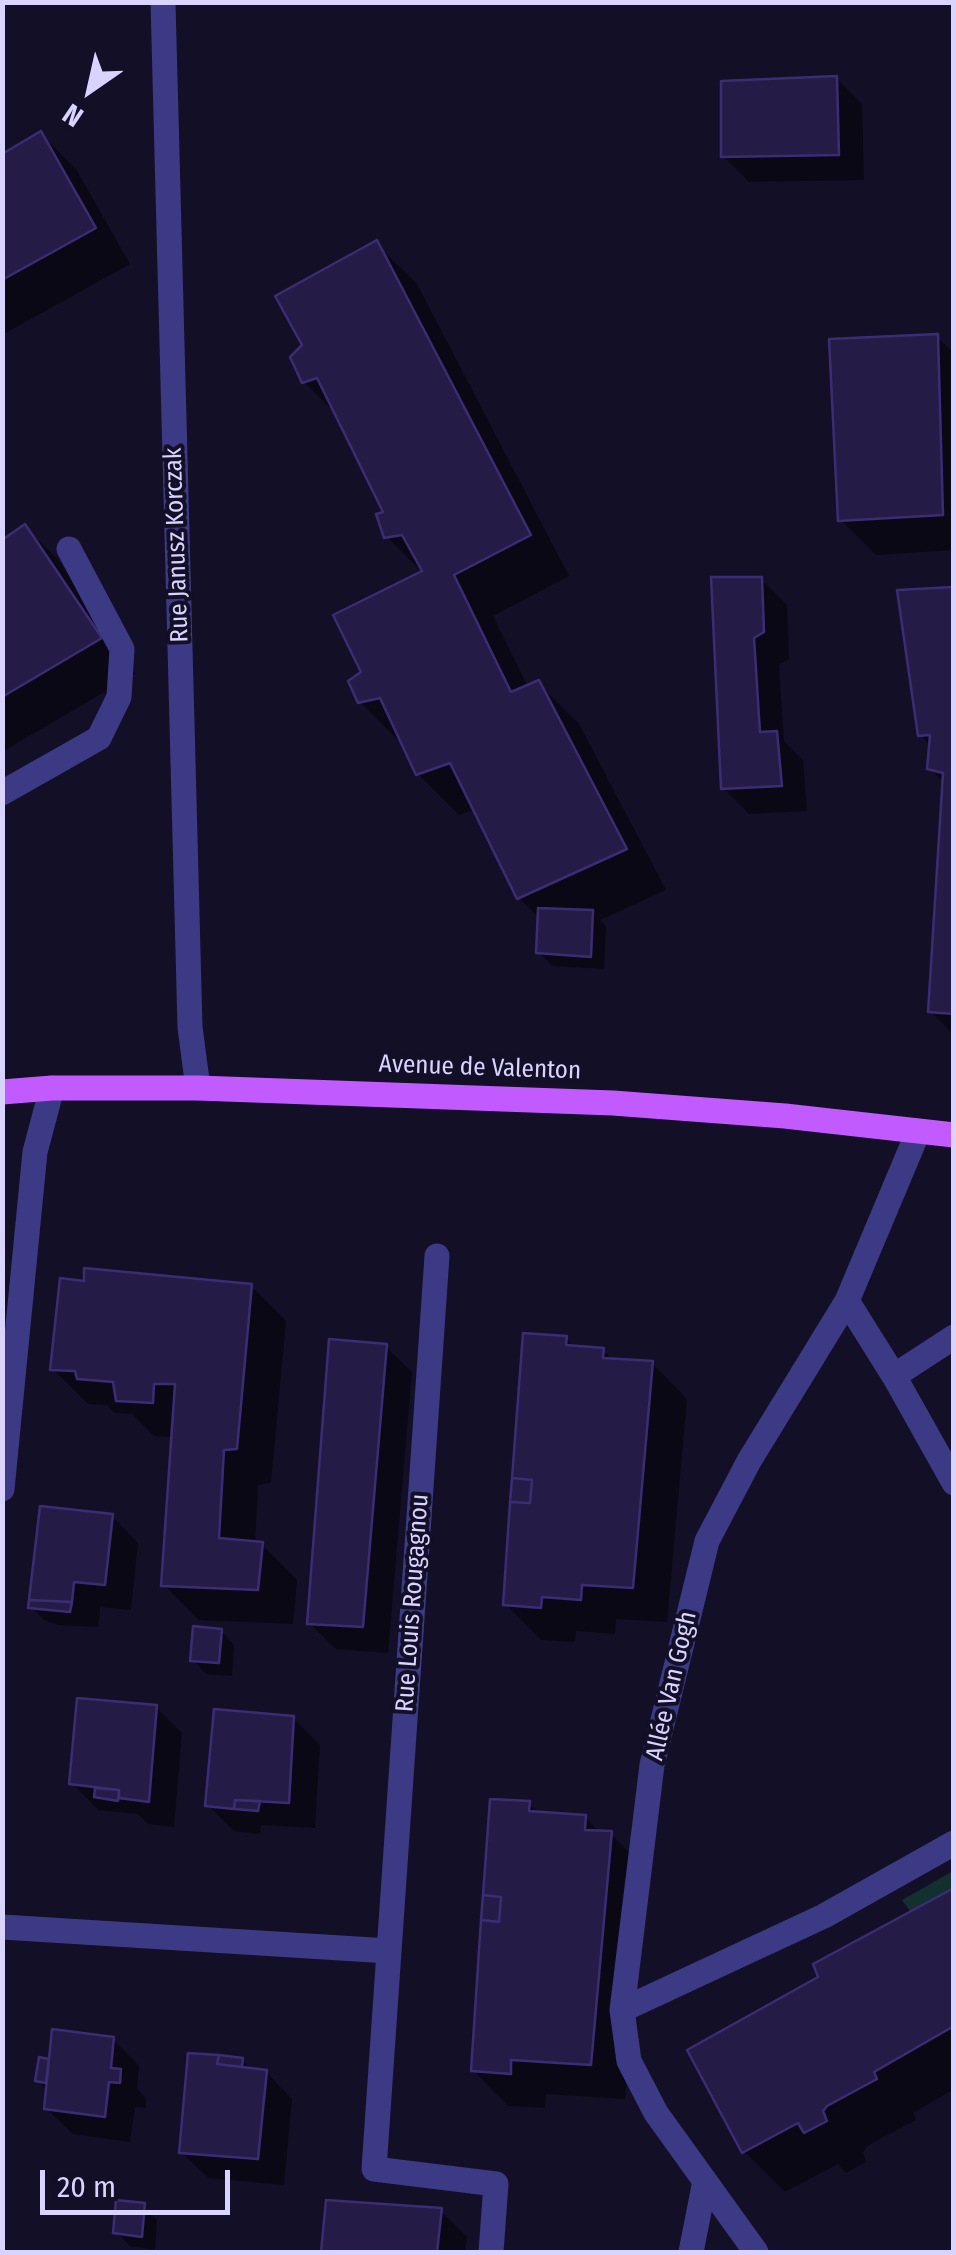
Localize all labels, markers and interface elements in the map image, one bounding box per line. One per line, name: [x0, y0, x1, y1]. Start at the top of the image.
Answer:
north arrow: [40, 40, 140, 140]
text: N: [57, 97, 89, 134]
street label: Rue Janusz Korczak: [159, 447, 195, 643]
street label: Avenue de Valenton: [378, 1049, 582, 1087]
street label: Rue Louis Rougagnou: [390, 1493, 436, 1713]
street label: Allée Van Gogh: [640, 1608, 704, 1764]
scale bar: [45, 2150, 235, 2212]
text: 20 m: [57, 2169, 116, 2205]

